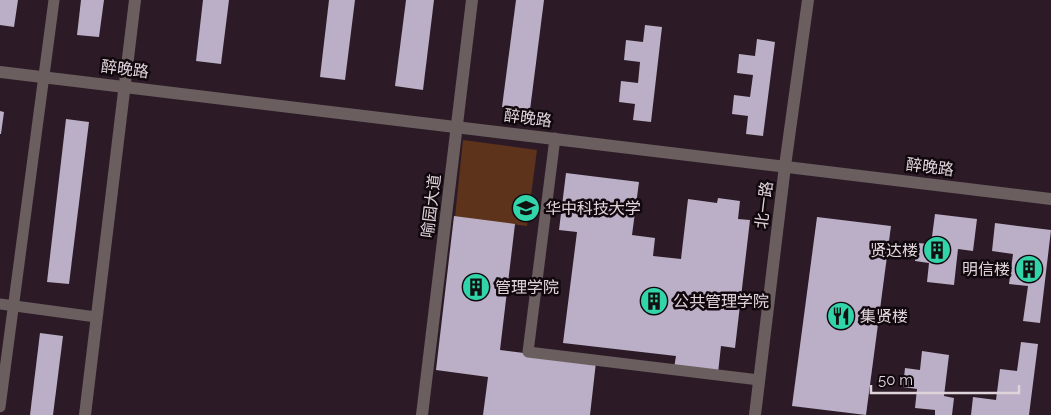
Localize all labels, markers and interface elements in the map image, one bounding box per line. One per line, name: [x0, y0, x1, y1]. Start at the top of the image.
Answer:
street label: 醉晚路: [100, 57, 150, 81]
street label: 醉晚路: [503, 106, 553, 130]
street label: 醉晚路: [905, 155, 955, 179]
street label: 喻园大道: [418, 173, 444, 239]
street label: 北一路: [752, 180, 776, 230]
school or university icon: 华中科技大学: [511, 193, 541, 223]
place label: 华中科技大学: [545, 199, 641, 218]
building icon: 贤达楼: [922, 235, 952, 265]
place label: 贤达楼: [870, 241, 918, 260]
building icon: 明信楼: [1014, 254, 1044, 284]
place label: 明信楼: [962, 260, 1010, 279]
building icon: 管理学院: [461, 272, 491, 302]
place label: 管理学院: [495, 278, 559, 297]
building icon: 公共管理学院: [639, 286, 669, 316]
place label: 公共管理学院: [673, 292, 769, 311]
restaurant icon: 集贤楼: [826, 301, 856, 331]
place label: 集贤楼: [860, 307, 908, 326]
scale bar: [871, 362, 1018, 394]
text: 50 m: [878, 371, 913, 389]

